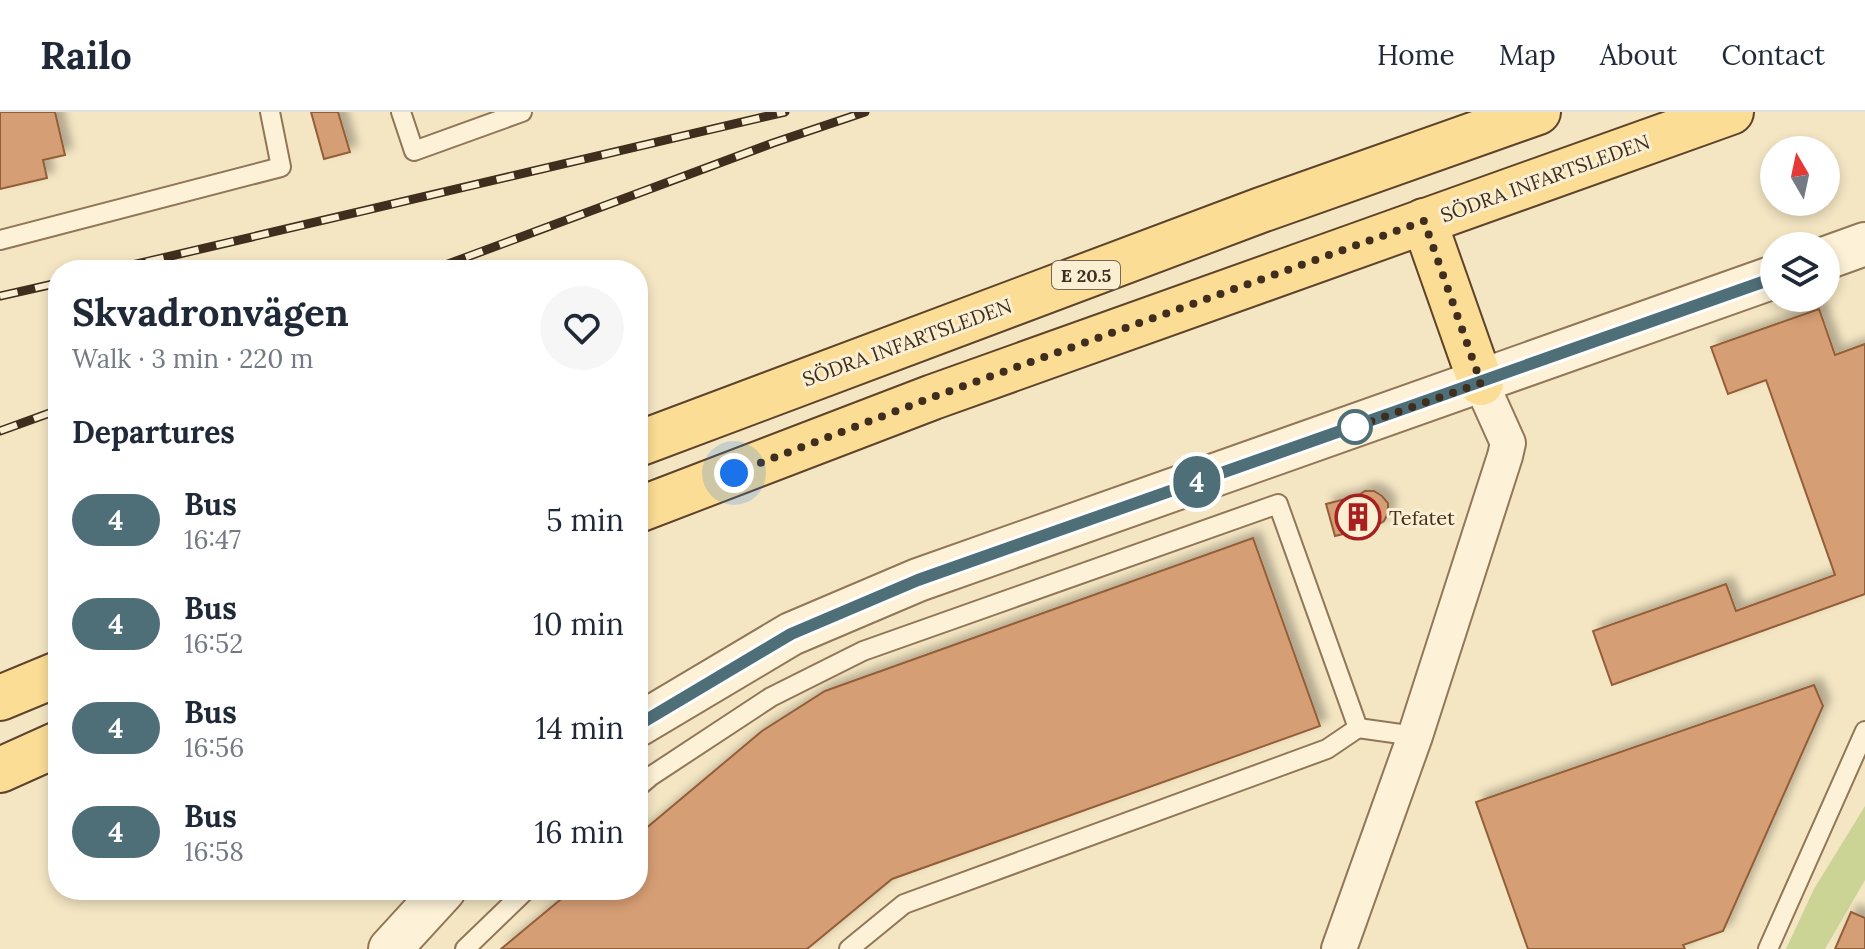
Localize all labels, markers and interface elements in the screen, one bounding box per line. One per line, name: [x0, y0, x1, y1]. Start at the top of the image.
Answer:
text: Railo: [40, 31, 132, 79]
text: Home: [1377, 37, 1455, 73]
text: Map: [1499, 37, 1556, 73]
text: About: [1600, 37, 1677, 73]
text: Contact: [1721, 37, 1825, 73]
street label: SÖDRA INFARTSLEDEN: [1437, 128, 1653, 228]
north arrow: [1760, 136, 1840, 216]
map controls: [1760, 136, 1840, 312]
button: layers: [1760, 232, 1840, 312]
road number: E 20.5: [1052, 261, 1120, 289]
button: heart: [540, 286, 624, 370]
text: Skvadronvägen: [72, 288, 349, 336]
street label: SÖDRA INFARTSLEDEN: [799, 292, 1015, 392]
text: Walk · 3 min · 220 m: [72, 342, 313, 375]
unlabelled marker: [1338, 410, 1372, 444]
text: Departures: [72, 413, 235, 451]
your location: [714, 453, 754, 493]
line badge: 4: [1171, 456, 1223, 508]
text: 4: [1189, 464, 1205, 500]
text: Bus: [184, 485, 237, 523]
building icon: Tefatet: [1334, 493, 1382, 541]
text: 5 min: [546, 501, 624, 539]
text: 4: [108, 502, 124, 538]
place label: Tefatet: [1389, 505, 1455, 530]
text: 16:47: [184, 523, 241, 556]
text: Bus: [184, 589, 237, 627]
text: 10 min: [533, 605, 624, 643]
text: 4: [108, 606, 124, 642]
text: 16:52: [184, 627, 243, 660]
text: Bus: [184, 693, 237, 731]
text: 14 min: [535, 709, 624, 747]
text: 4: [108, 710, 124, 746]
text: 16:56: [184, 731, 244, 764]
text: Bus: [184, 797, 237, 835]
text: 16 min: [534, 813, 624, 851]
text: 4: [108, 814, 124, 850]
text: 16:58: [184, 835, 244, 868]

